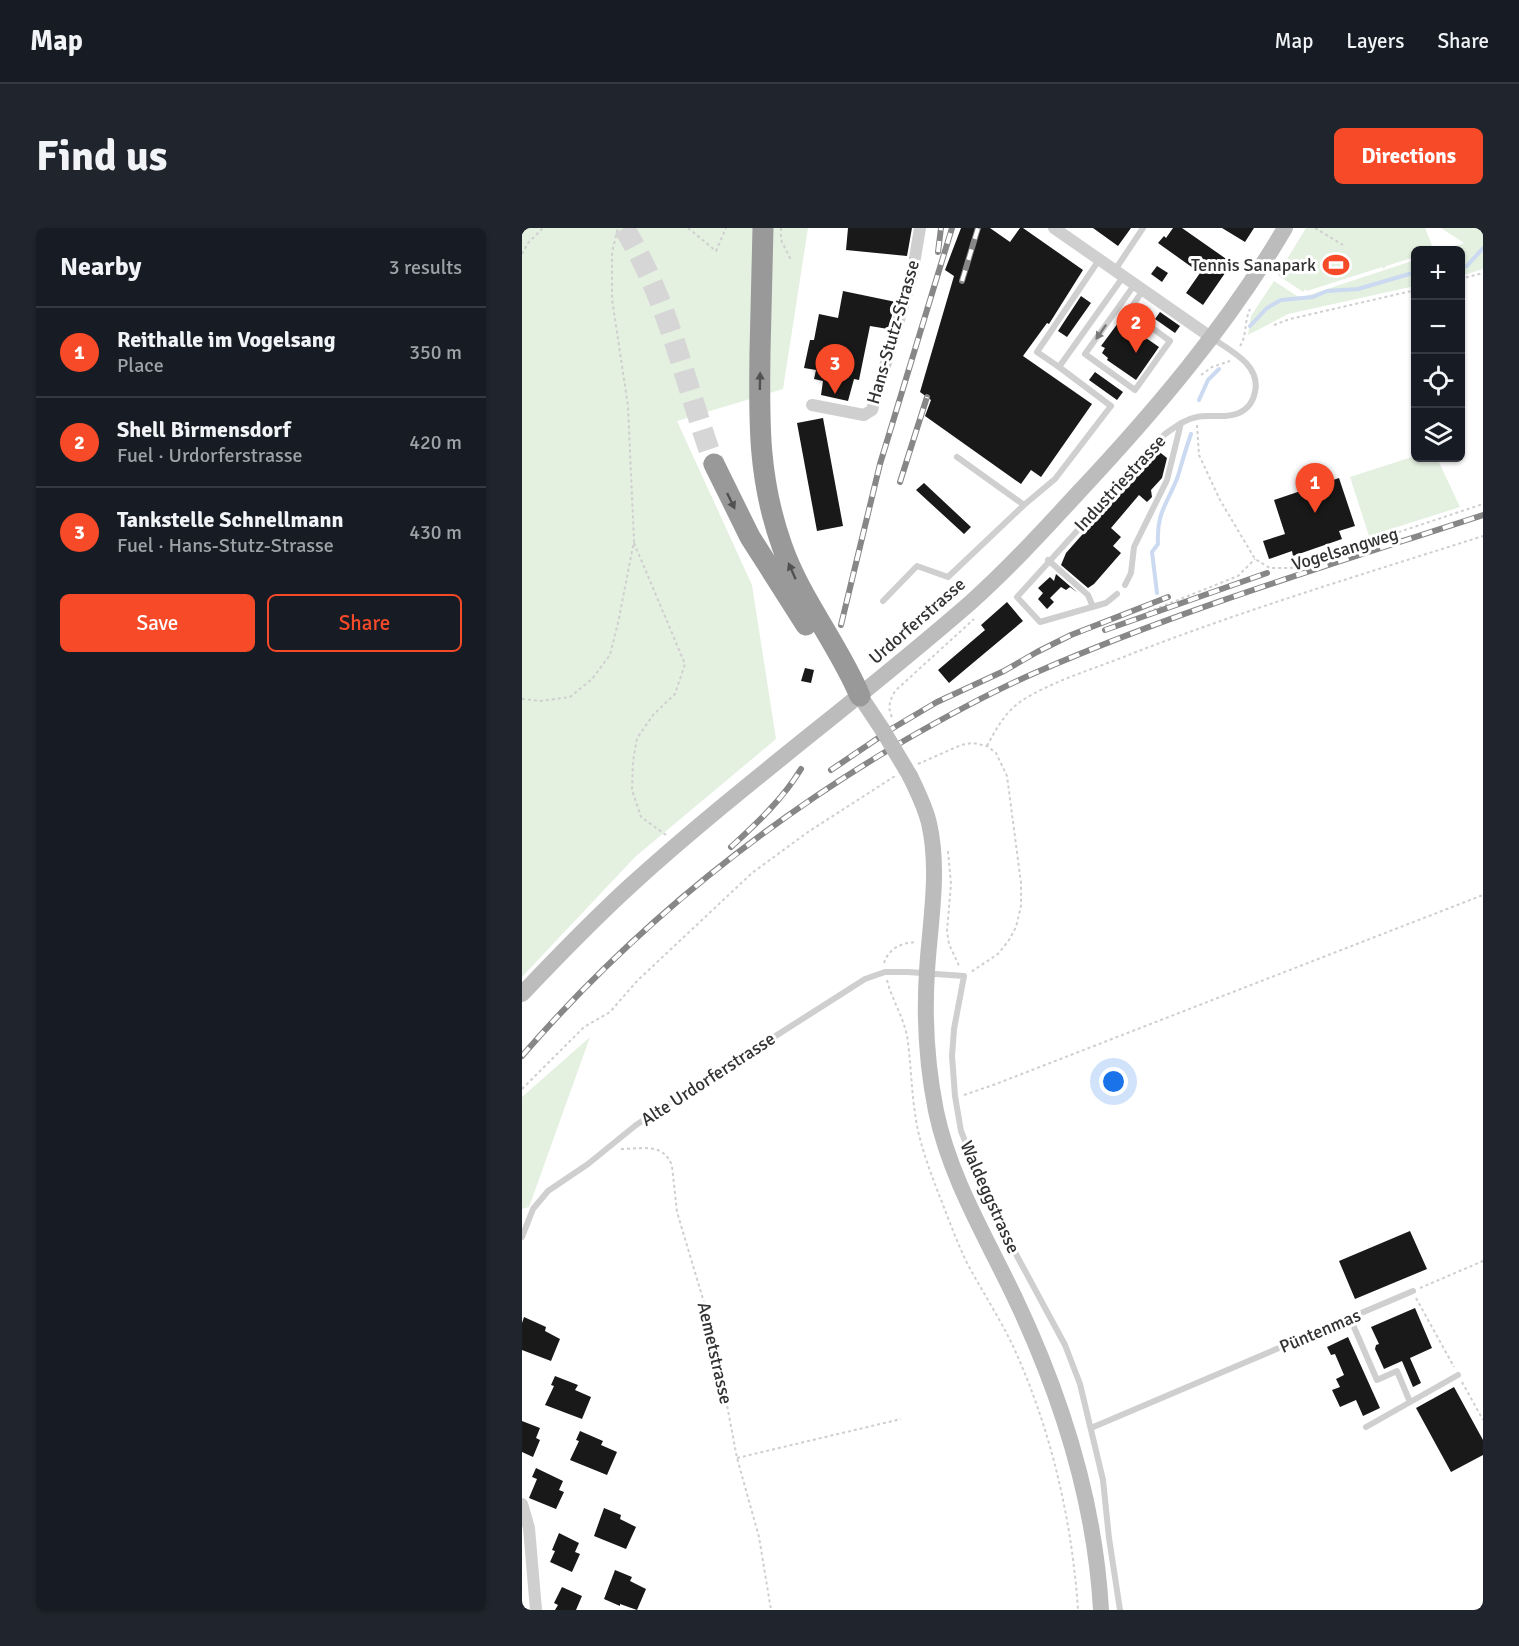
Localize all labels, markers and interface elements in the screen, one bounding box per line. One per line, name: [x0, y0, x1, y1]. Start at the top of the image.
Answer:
text: Map: [30, 24, 83, 58]
text: Map: [1275, 28, 1313, 54]
text: Layers: [1346, 28, 1404, 54]
text: Share: [1437, 28, 1489, 54]
button: Directions: [1334, 128, 1483, 184]
text: Find us: [36, 131, 167, 182]
map controls: [1411, 246, 1465, 462]
button: +: [1411, 246, 1465, 300]
sports icon: Tennis Sanapark: [1321, 250, 1351, 280]
text: Nearby: [60, 251, 141, 283]
place label: Tennis Sanapark: [1191, 254, 1316, 276]
text: 3 results: [389, 255, 462, 280]
street label: Hans-Stutz-Strasse: [862, 257, 924, 407]
button: −: [1411, 300, 1465, 354]
pin: 2: [1116, 304, 1156, 353]
one-way arrow: [1095, 324, 1107, 340]
text: Reithalle im Vogelsang: [117, 326, 336, 353]
text: 1: [74, 340, 85, 365]
text: 350 m: [409, 340, 462, 365]
pin: 3: [816, 344, 854, 394]
text: Place: [117, 353, 164, 378]
button: locate: [1411, 354, 1465, 408]
one-way arrow: [755, 371, 764, 390]
button: layers: [1411, 408, 1465, 462]
text: Shell Birmensdorf: [117, 416, 291, 443]
text: 2: [74, 430, 85, 455]
text: 420 m: [409, 430, 462, 455]
street label: Industriestrasse: [1070, 430, 1170, 536]
text: Fuel · Urdorferstrasse: [117, 443, 303, 468]
pin: 1: [1296, 464, 1334, 513]
one-way arrow: [726, 493, 736, 510]
text: Tankstelle Schnellmann: [117, 506, 344, 533]
text: 3: [74, 520, 85, 545]
text: 430 m: [409, 520, 462, 545]
street label: Vogelsangweg: [1289, 522, 1401, 576]
text: Fuel · Hans-Stutz-Strasse: [117, 533, 334, 558]
one-way arrow: [787, 562, 797, 580]
street label: Urdorferstrasse: [864, 573, 970, 669]
button: Save: [60, 594, 255, 652]
button: Share: [267, 594, 462, 652]
street label: Alte Urdorferstrasse: [637, 1027, 779, 1131]
your location: [1099, 1067, 1128, 1096]
street label: Waldeggstrasse: [955, 1137, 1025, 1257]
street label: Aemetstrasse: [693, 1300, 737, 1406]
street label: Püntenmas: [1276, 1304, 1364, 1358]

